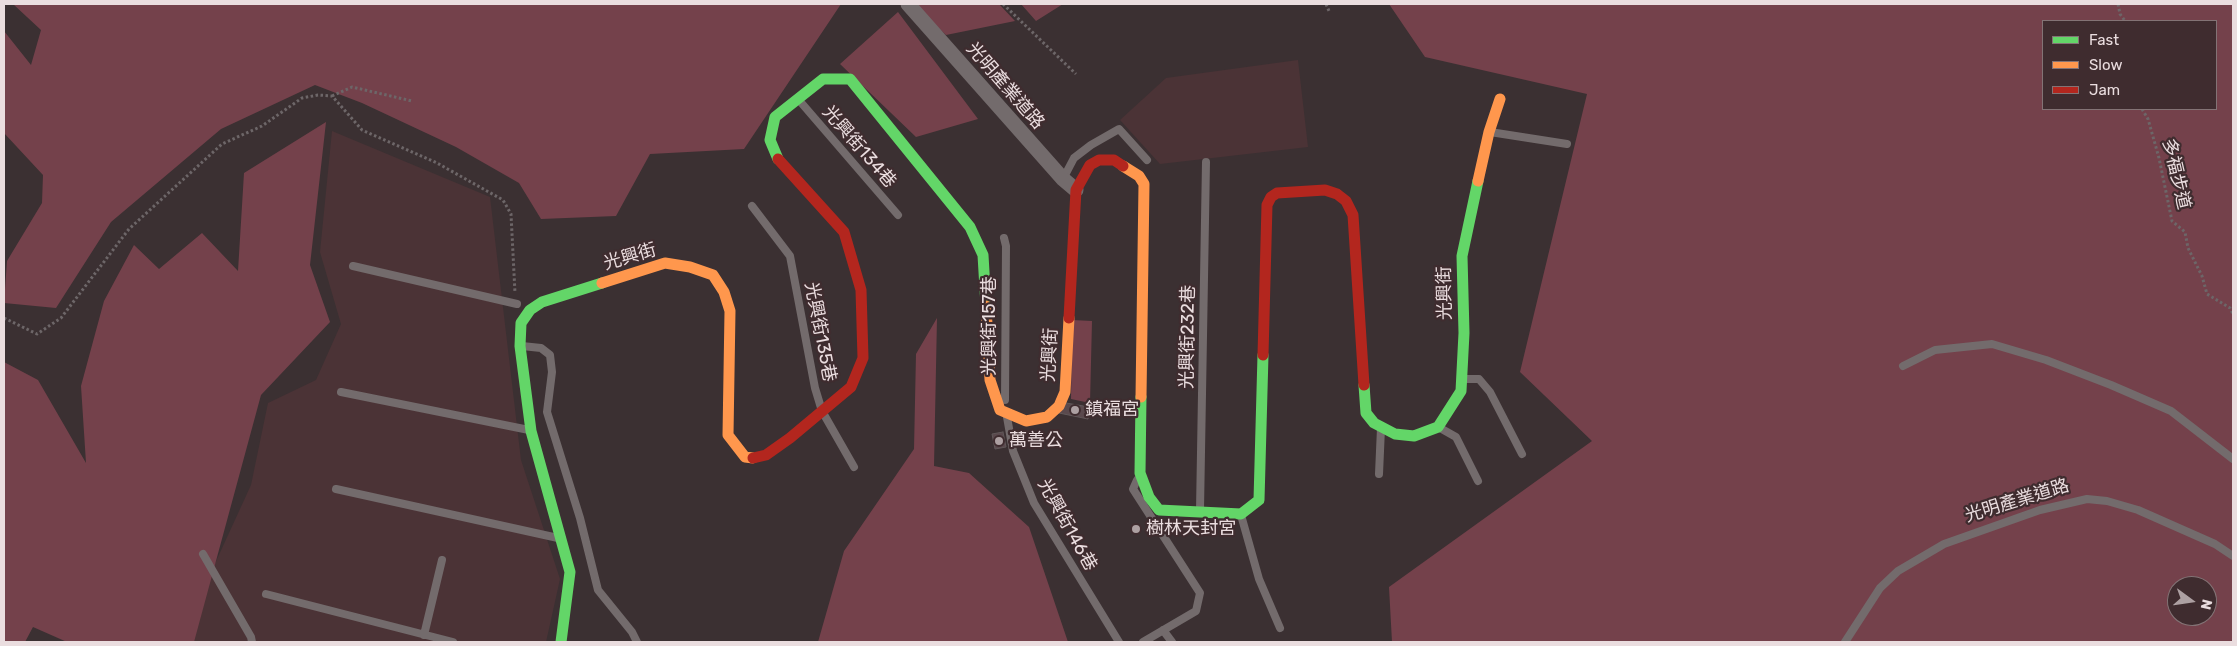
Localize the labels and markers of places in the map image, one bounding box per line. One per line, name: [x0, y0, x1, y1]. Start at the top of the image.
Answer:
place label: 鎮福宮: [1085, 399, 1139, 421]
marker: 鎮福宮: [1069, 404, 1081, 416]
place label: 萬善公: [1009, 430, 1063, 452]
marker: 萬善公: [993, 435, 1005, 447]
place label: 樹林天封宮: [1146, 518, 1236, 540]
marker: 樹林天封宮: [1130, 523, 1142, 535]

